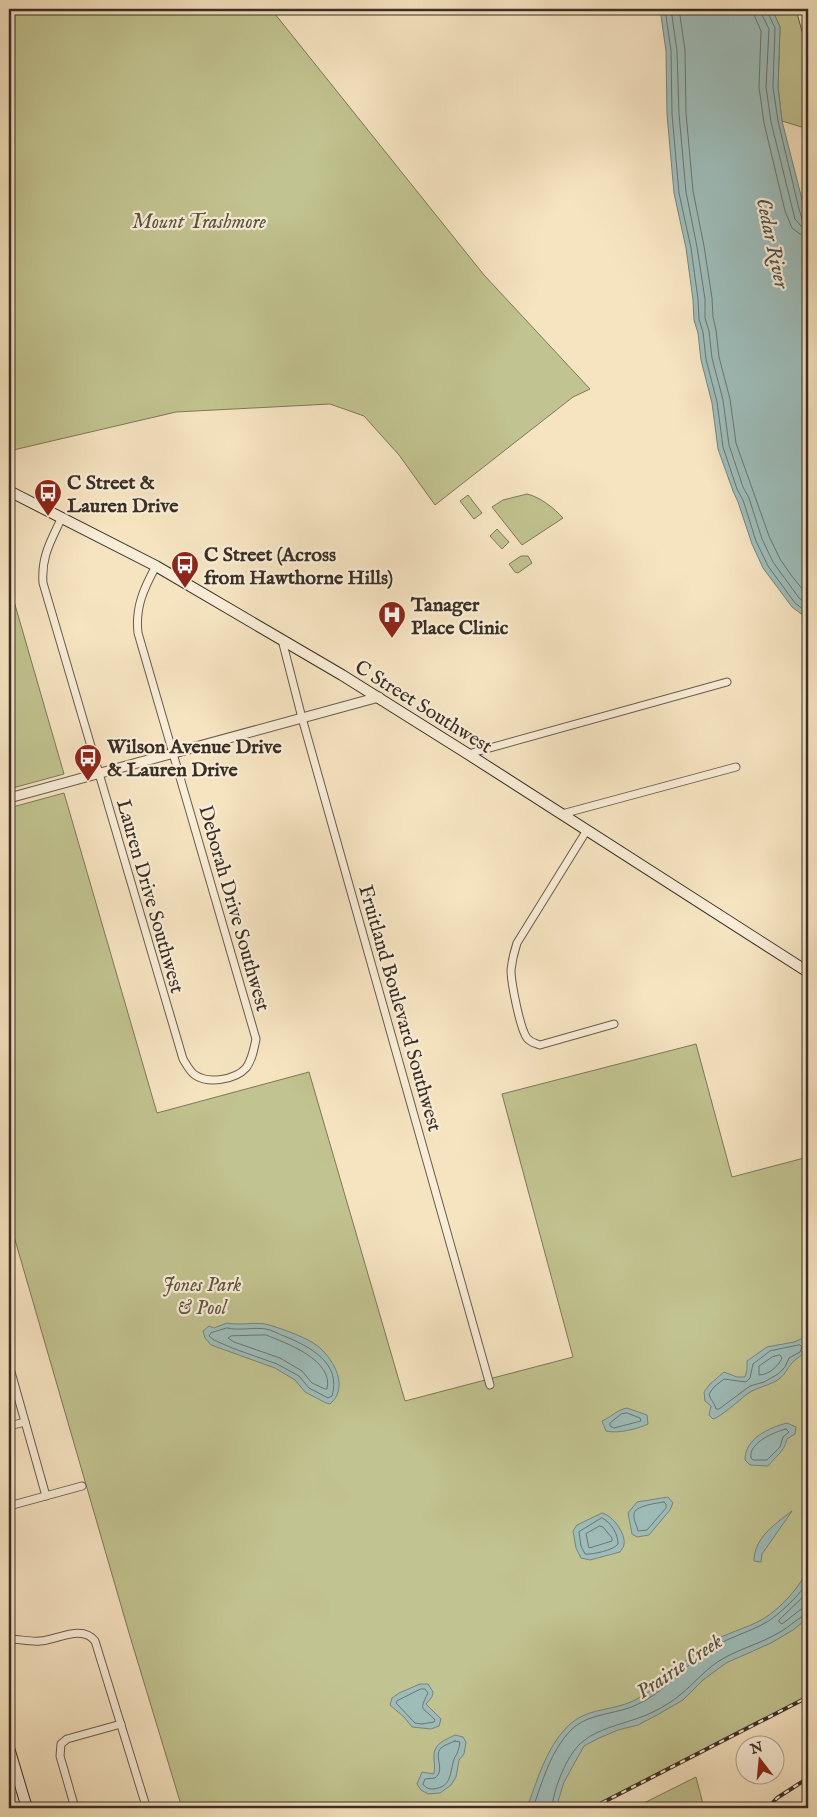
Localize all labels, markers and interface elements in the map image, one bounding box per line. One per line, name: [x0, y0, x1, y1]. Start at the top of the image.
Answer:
water label: Cedar River: [749, 196, 794, 292]
park label: Mount Trashmore: [132, 210, 266, 235]
place label: C Street & Lauren Drive: [67, 471, 179, 519]
bus stop icon: C Street & Lauren Drive: [33, 478, 63, 517]
place label: C Street (Across from Hawthorne Hills): [204, 543, 393, 591]
bus stop icon: C Street (Across from Hawthorne Hills): [170, 550, 200, 589]
place label: Tanager Place Clinic: [410, 593, 509, 641]
hospital icon: Tanager Place Clinic: [377, 600, 407, 639]
street label: C Street Southwest: [350, 655, 497, 760]
place label: Wilson Avenue Drive & Lauren Drive: [106, 735, 283, 783]
bus stop icon: Wilson Avenue Drive & Lauren Drive: [73, 743, 103, 782]
street label: Lauren Drive Southwest: [110, 797, 189, 996]
street label: Deborah Drive Southwest: [192, 802, 275, 1014]
street label: Fruitland Boulevard Southwest: [352, 882, 447, 1135]
park label: Jones Park & Pool: [163, 1273, 241, 1321]
water label: Prairie Creek: [631, 1628, 729, 1706]
north arrow: [734, 1734, 784, 1784]
text: N: [747, 1738, 765, 1759]

